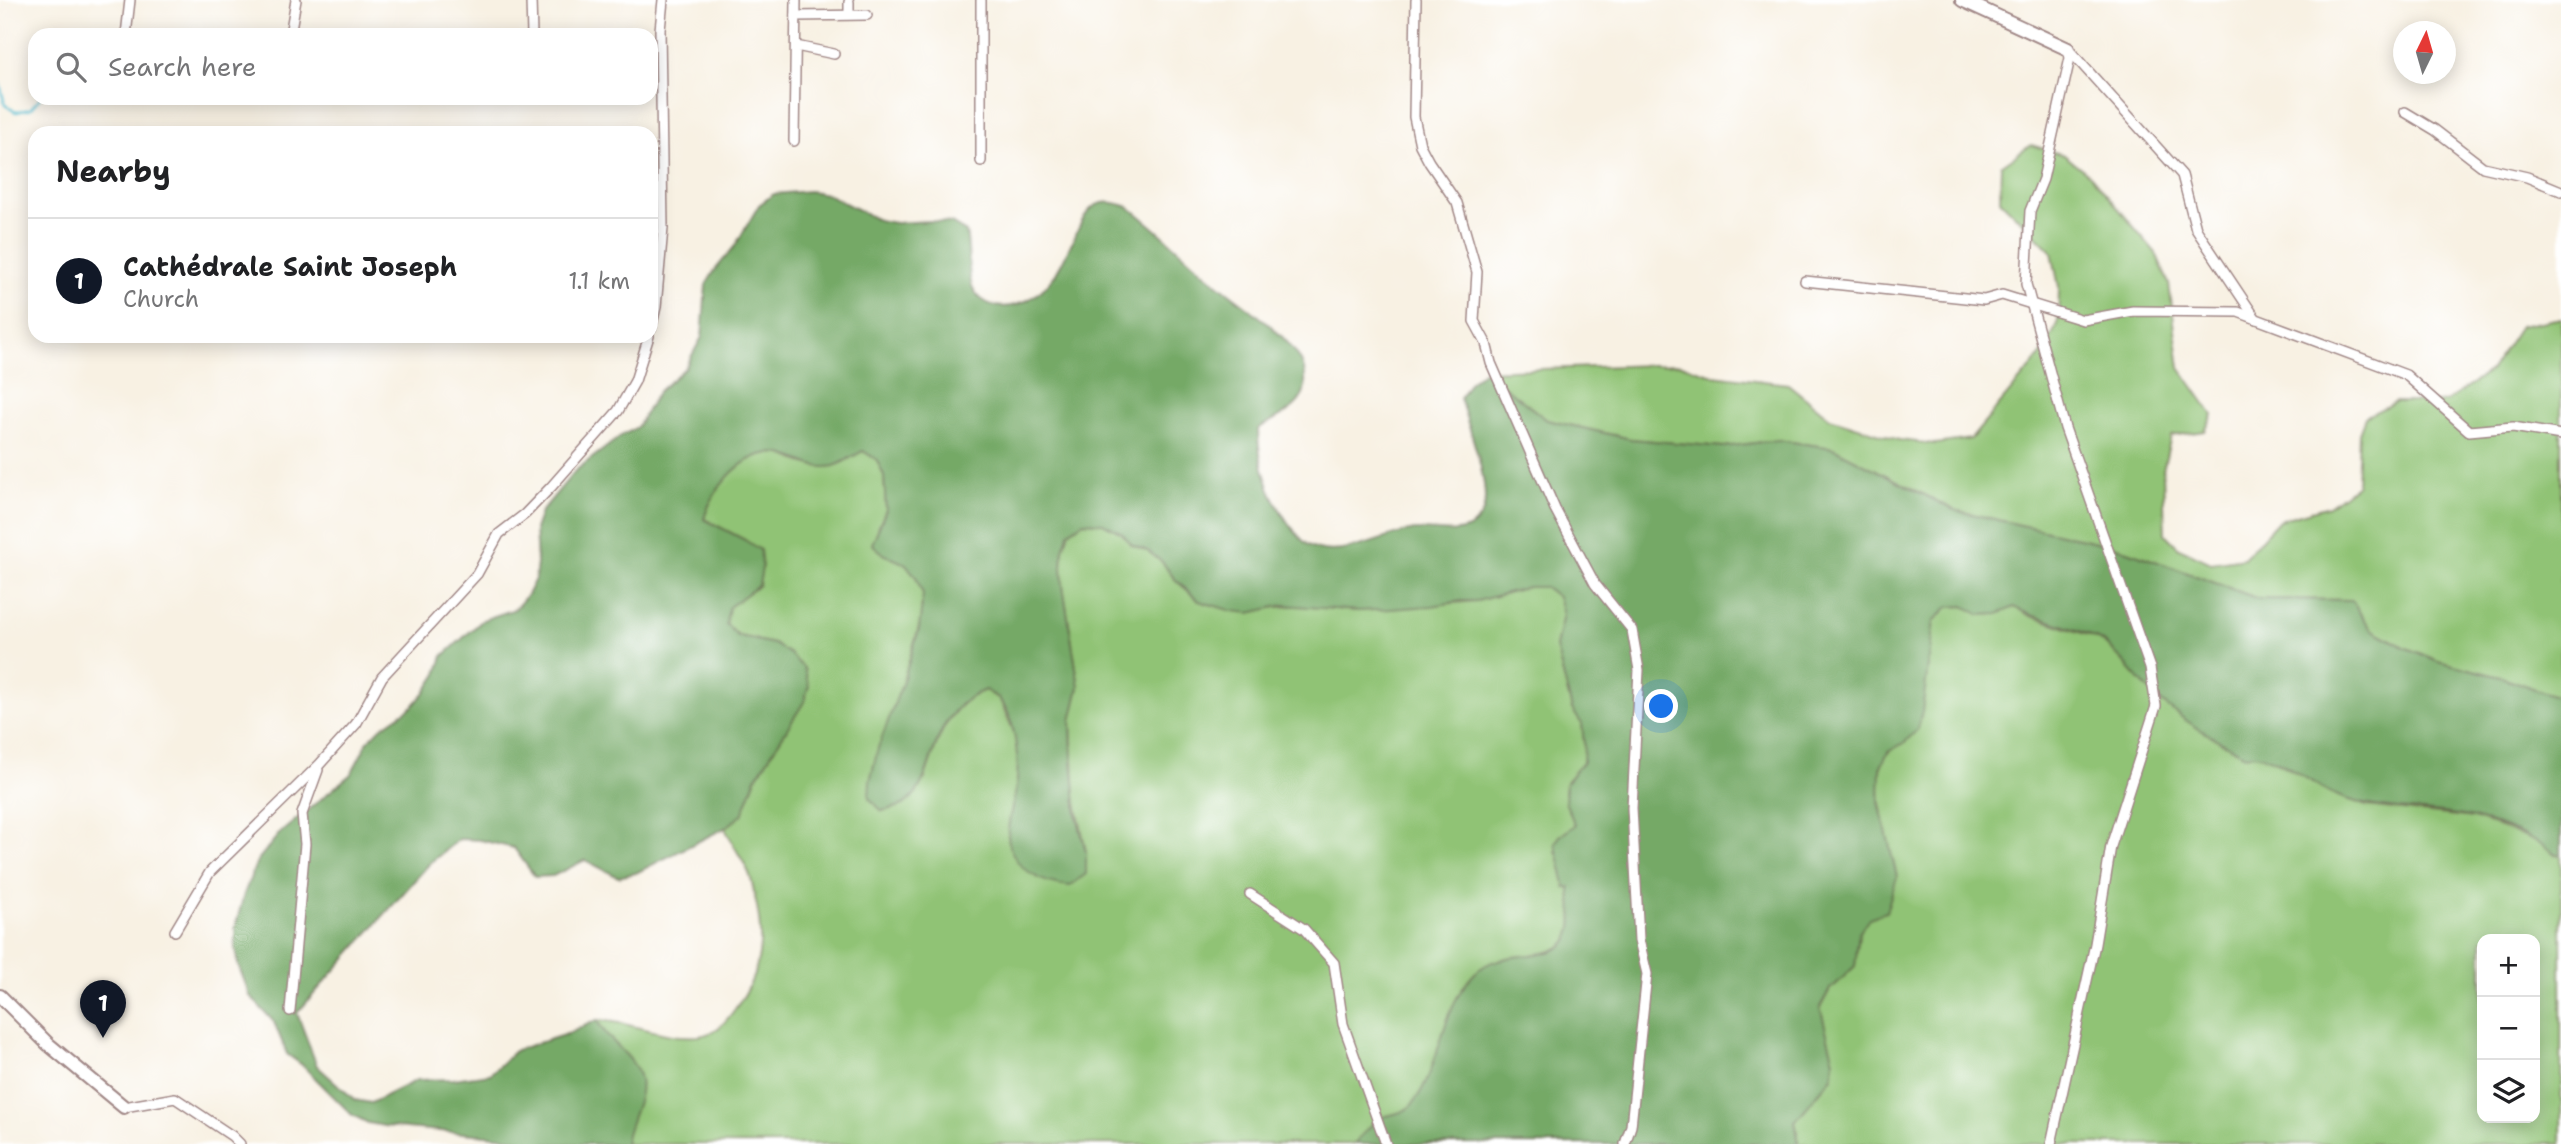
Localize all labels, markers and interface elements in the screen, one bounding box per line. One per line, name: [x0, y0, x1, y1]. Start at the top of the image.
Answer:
north arrow: [2393, 21, 2456, 84]
search box: [28, 28, 658, 105]
icon: search: [52, 48, 90, 86]
text: Search here: [108, 49, 257, 84]
text: Nearby: [56, 151, 171, 192]
text: Cathédrale Saint Joseph: [123, 249, 457, 284]
text: 1: [74, 266, 84, 296]
text: 1.1 km: [568, 266, 630, 296]
text: Church: [123, 284, 199, 314]
your location: [1644, 689, 1678, 723]
map controls: [2477, 934, 2540, 1123]
button: +: [2477, 934, 2540, 997]
pin: 1: [80, 980, 126, 1038]
button: −: [2477, 997, 2540, 1060]
button: layers: [2477, 1060, 2540, 1123]

